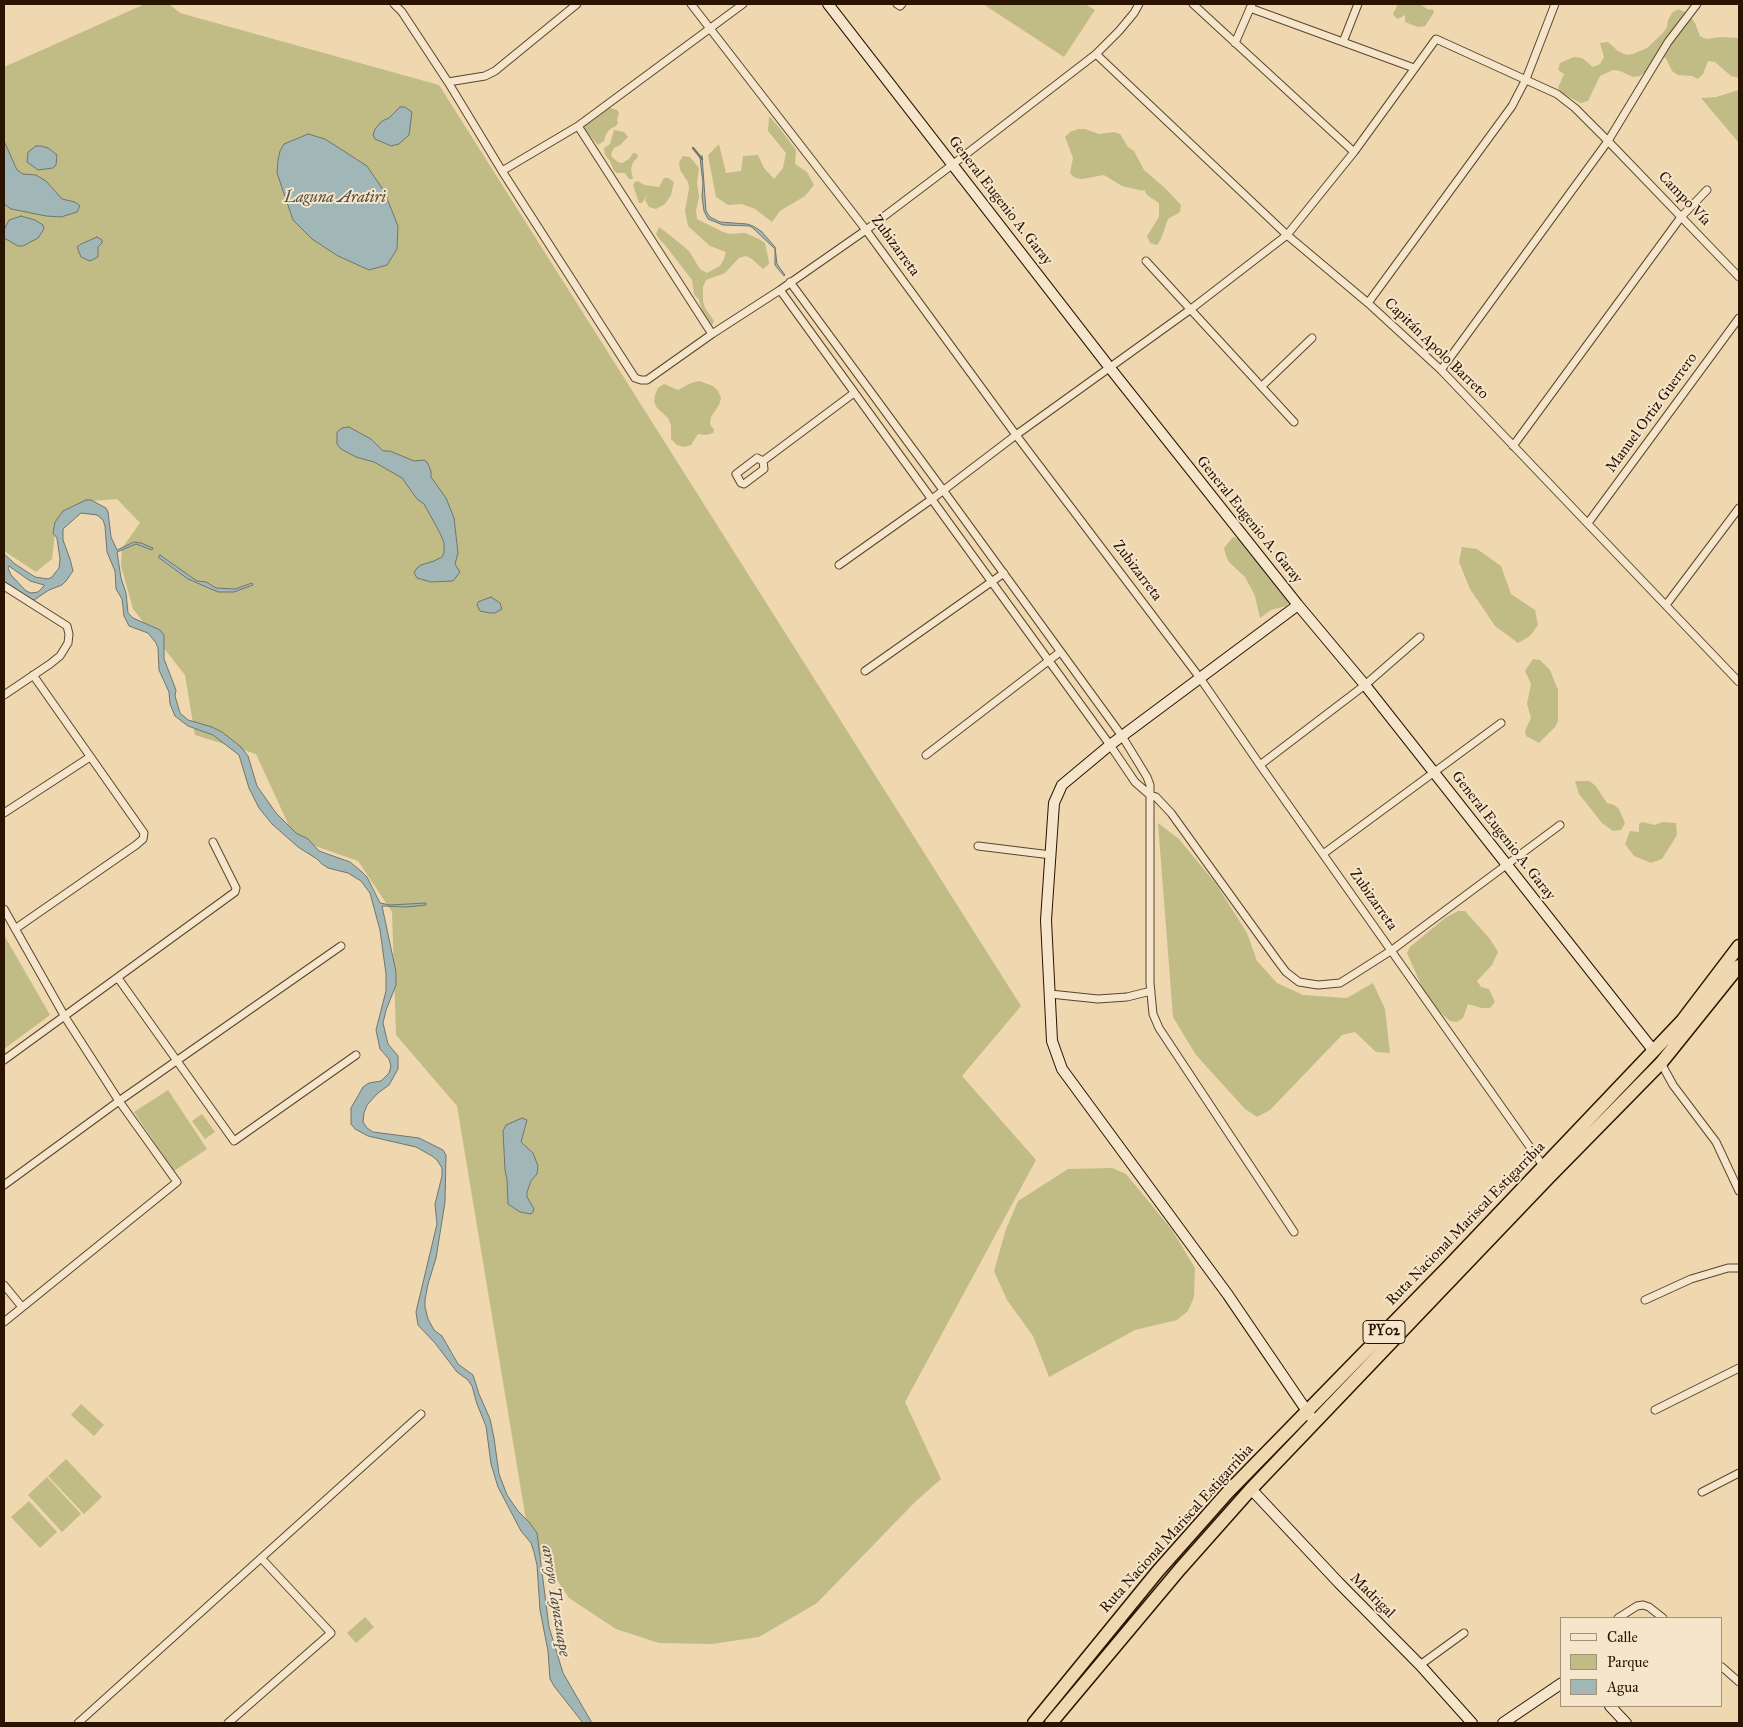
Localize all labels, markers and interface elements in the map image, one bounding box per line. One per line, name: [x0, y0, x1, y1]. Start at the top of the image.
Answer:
street label: General Eugenio A. Garay: [944, 133, 1056, 269]
street label: Campo Vía: [1654, 168, 1714, 230]
water label: Laguna Aratiri: [284, 188, 386, 208]
street label: Zubizarreta: [867, 212, 923, 280]
street label: Capitán Apolo Barreto: [1380, 295, 1492, 403]
street label: Manuel Ortiz Guerrero: [1602, 350, 1702, 476]
street label: General Eugenio A. Garay: [1192, 453, 1306, 587]
street label: Zubizarreta: [1108, 537, 1166, 605]
street label: General Eugenio A. Garay: [1447, 768, 1559, 904]
street label: Zubizarreta: [1345, 866, 1401, 934]
street label: Ruta Nacional Mariscal Estigarribia: [1383, 1138, 1549, 1310]
road number: PY02: [1363, 1320, 1405, 1344]
street label: Ruta Nacional Mariscal Estigarribia: [1096, 1441, 1258, 1617]
water label: arroyo Tayazuape: [537, 1544, 573, 1658]
street label: Madrigal: [1346, 1570, 1398, 1622]
legend: [1560, 1617, 1723, 1707]
text: Calle: [1607, 1628, 1638, 1646]
text: Parque: [1607, 1653, 1649, 1671]
text: Agua: [1607, 1678, 1639, 1696]

